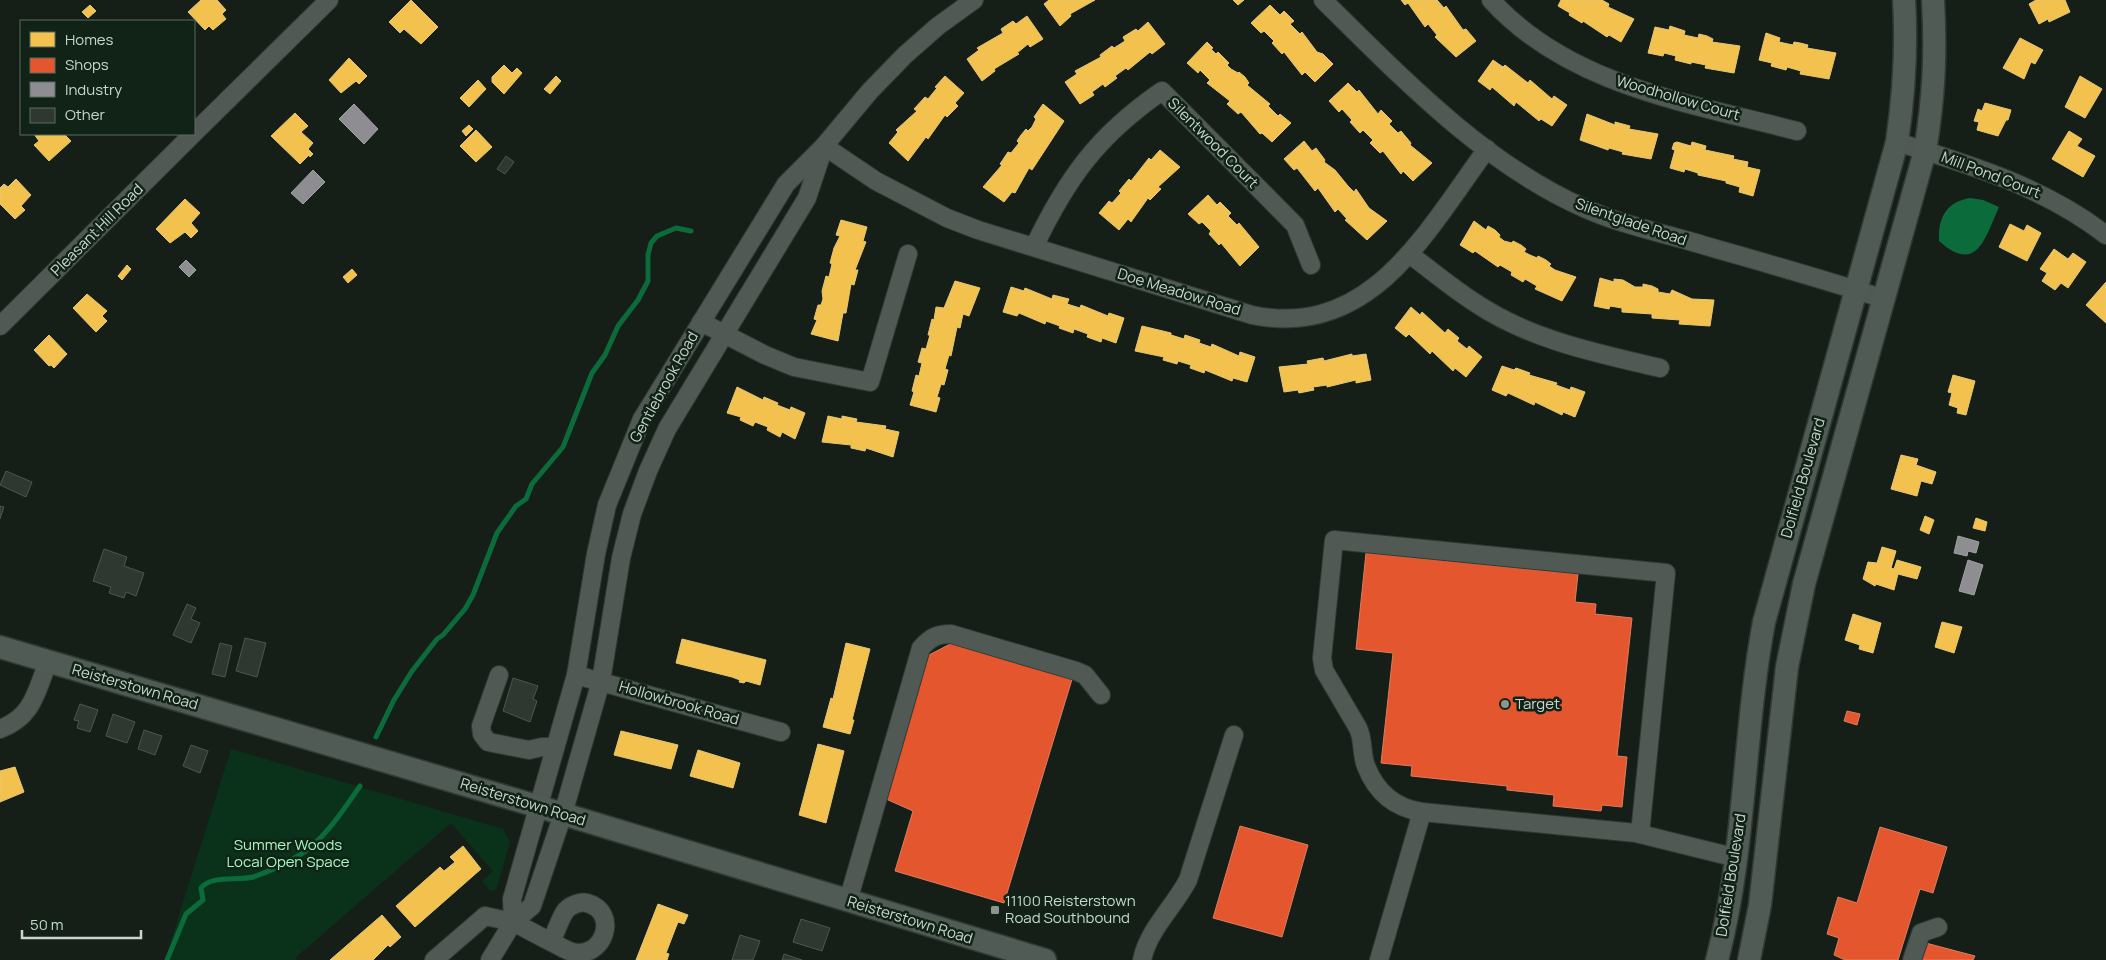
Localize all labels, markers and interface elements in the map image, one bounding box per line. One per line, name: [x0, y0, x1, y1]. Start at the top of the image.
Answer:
legend: [20, 20, 195, 135]
text: Homes: [65, 29, 114, 50]
text: Shops: [65, 54, 109, 75]
street label: Woodhollow Court: [1614, 70, 1742, 125]
text: Industry: [65, 79, 122, 100]
street label: Silentwood Court: [1163, 93, 1263, 193]
text: Other: [65, 104, 106, 125]
street label: Mill Pond Court: [1939, 146, 2044, 203]
street label: Pleasant Hill Road: [46, 179, 148, 281]
street label: Silentglade Road: [1573, 193, 1690, 250]
street label: Doe Meadow Road: [1115, 263, 1243, 320]
street label: Gentlebrook Road: [624, 327, 703, 446]
street label: Dolfield Boulevard: [1775, 415, 1830, 540]
street label: Reisterstown Road: [70, 658, 201, 715]
street label: Hollowbrook Road: [617, 675, 742, 730]
place label: Target: [1515, 693, 1560, 714]
marker: Target: [1499, 698, 1511, 710]
street label: Reisterstown Road: [458, 772, 589, 831]
street label: Dolfield Boulevard: [1710, 812, 1751, 938]
park label: Summer Woods Local Open Space: [226, 834, 350, 872]
street label: Reisterstown Road: [845, 890, 976, 949]
place label: 11100 Reisterstown Road Southbound: [1005, 890, 1136, 928]
marker: 11100 Reisterstown Road Southbound: [989, 904, 1001, 916]
scale bar: [22, 908, 141, 940]
text: 50 m: [30, 914, 64, 935]

